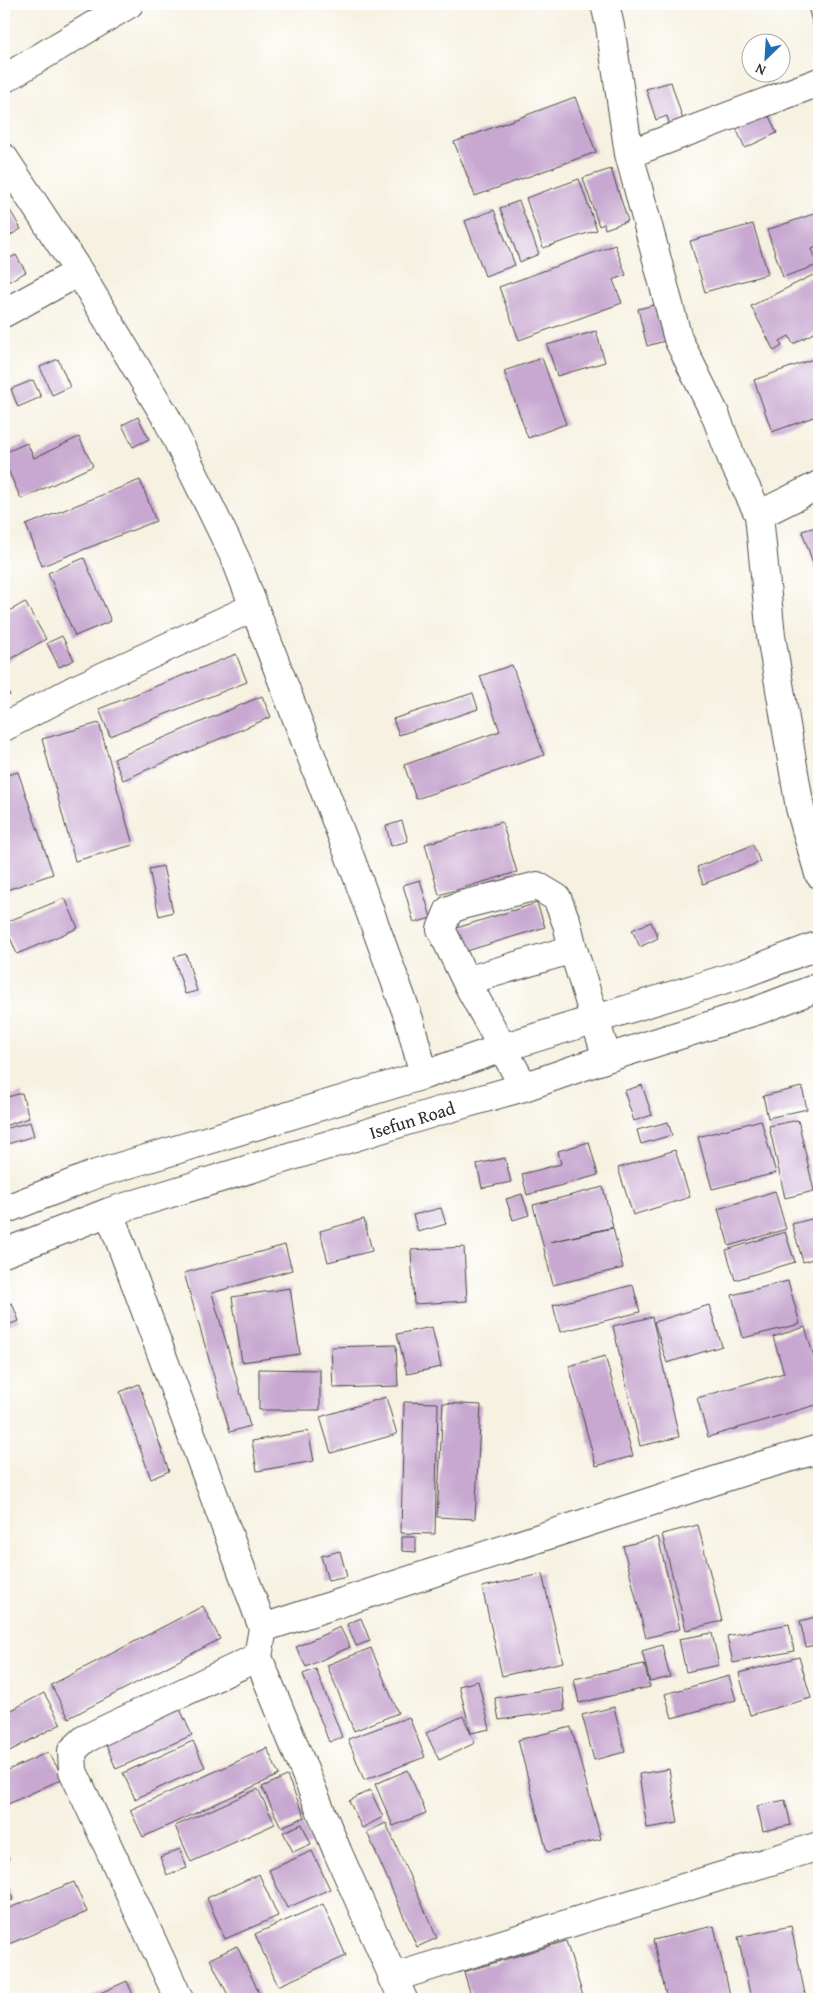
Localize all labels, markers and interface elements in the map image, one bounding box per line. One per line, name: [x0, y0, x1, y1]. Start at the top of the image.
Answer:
north arrow: [740, 32, 790, 82]
text: N: [751, 58, 769, 81]
street label: Isefun Road: [366, 1094, 459, 1146]

